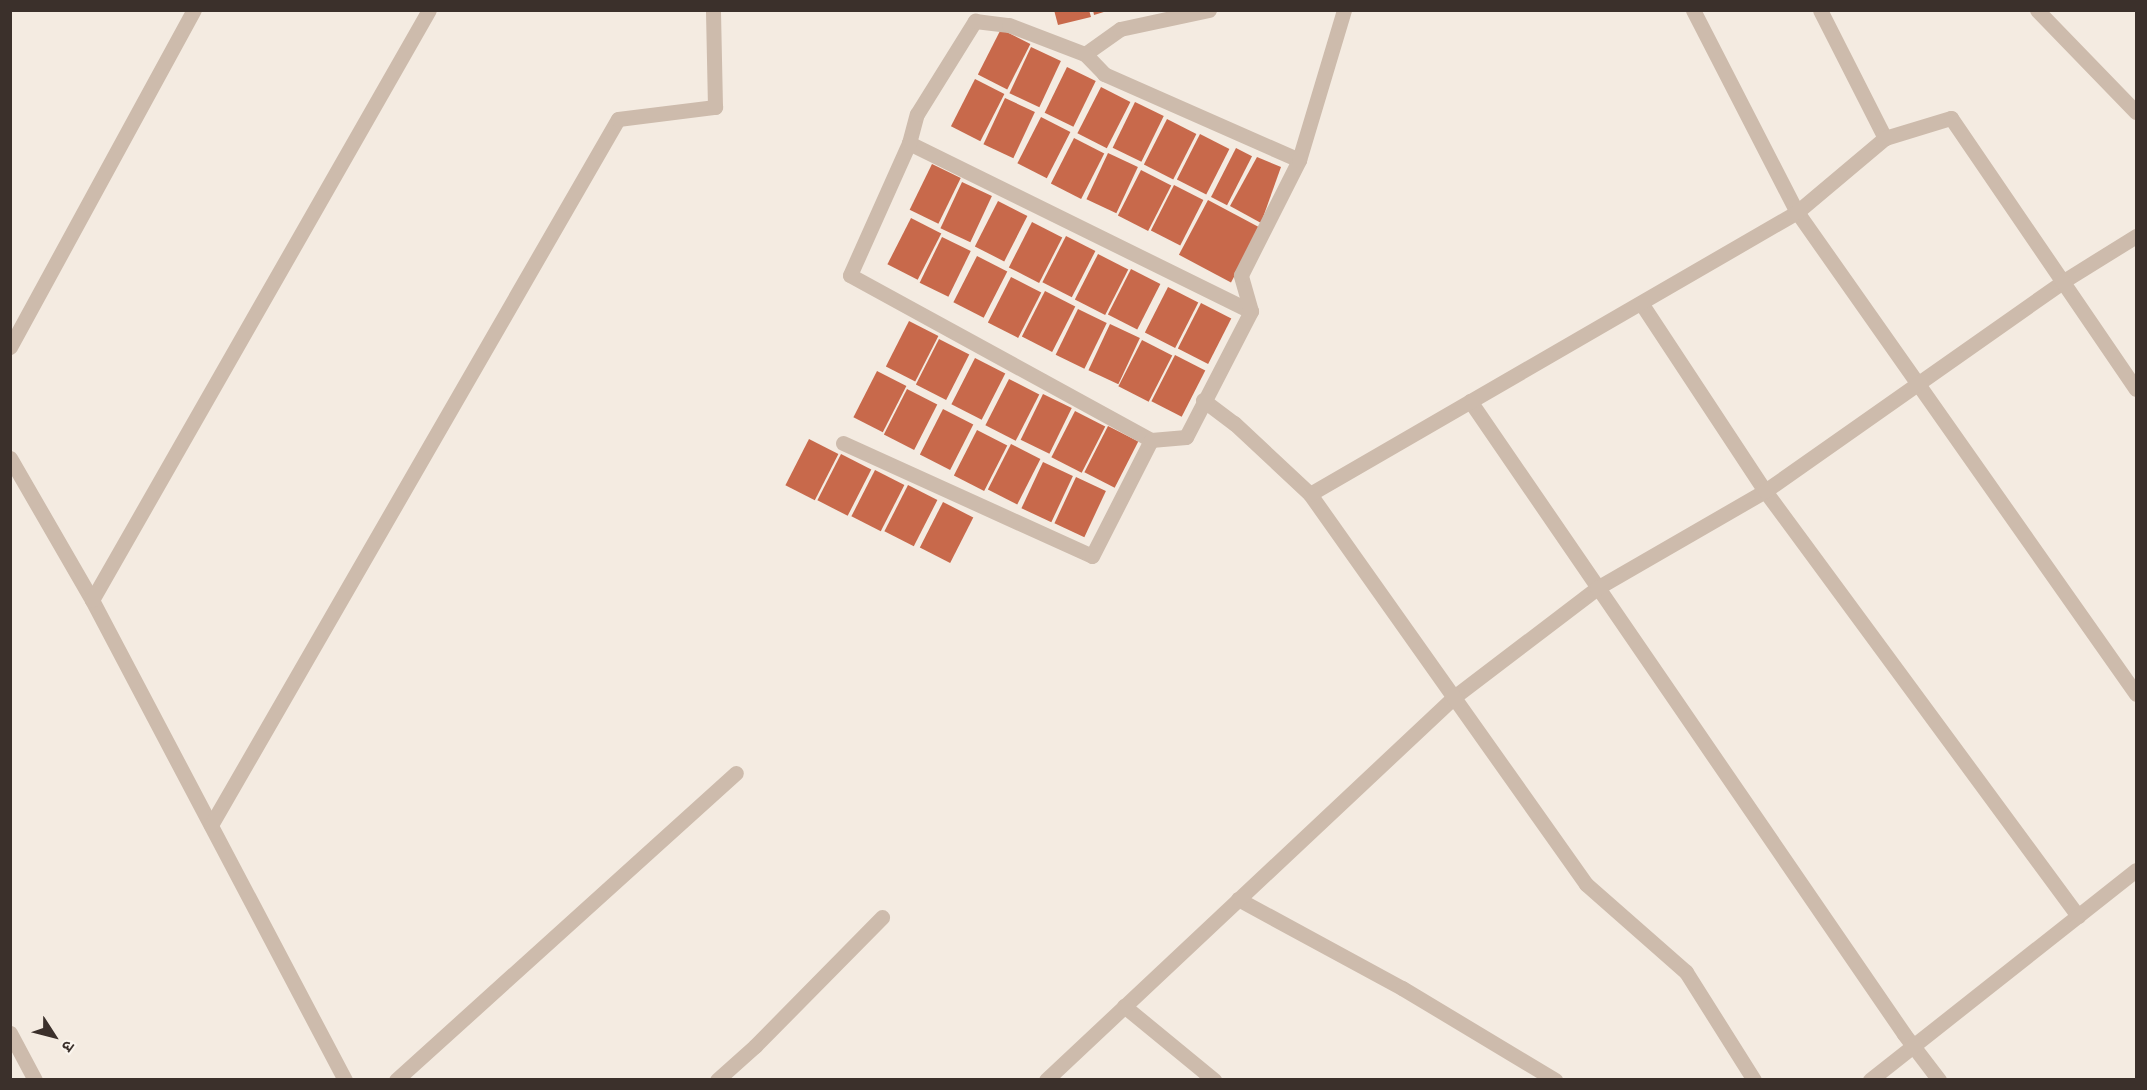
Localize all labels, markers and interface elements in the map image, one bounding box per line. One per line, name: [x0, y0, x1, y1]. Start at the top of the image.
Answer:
north arrow: [24, 1006, 84, 1066]
text: उ: [59, 1037, 79, 1056]

